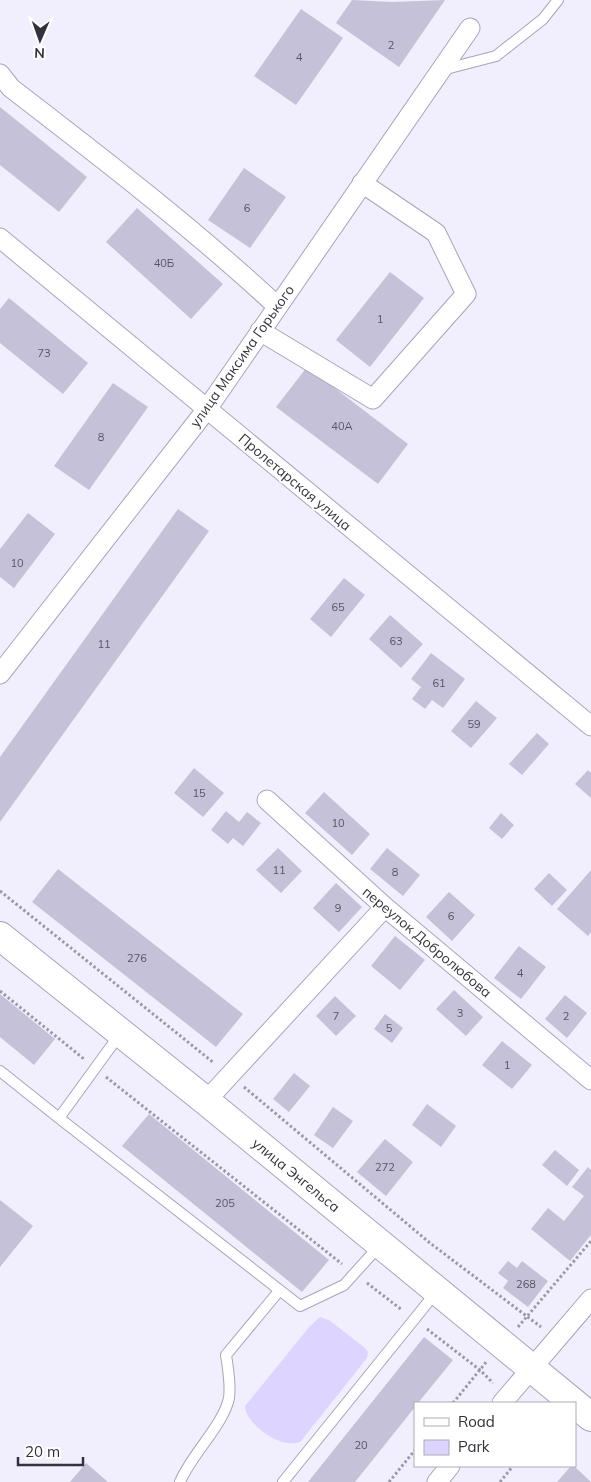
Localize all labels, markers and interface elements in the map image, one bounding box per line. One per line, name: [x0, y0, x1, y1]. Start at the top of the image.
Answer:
north arrow: [15, 15, 65, 65]
house number: 2: [388, 38, 395, 52]
text: N: [34, 44, 45, 62]
house number: 4: [296, 50, 303, 64]
house number: 6: [244, 201, 251, 215]
house number: 40Б: [154, 256, 174, 270]
street label: улица Максима Горького: [186, 281, 298, 431]
house number: 1: [377, 312, 383, 326]
house number: 73: [37, 346, 51, 360]
house number: 40А: [331, 419, 353, 433]
street label: Пролетарская улица: [235, 429, 355, 535]
house number: 8: [98, 430, 105, 444]
house number: 10: [10, 556, 24, 570]
house number: 65: [331, 600, 345, 614]
house number: 63: [389, 634, 403, 648]
house number: 11: [97, 637, 111, 651]
house number: 61: [432, 676, 446, 690]
house number: 59: [467, 717, 481, 731]
house number: 15: [192, 786, 206, 800]
house number: 10: [331, 816, 345, 830]
house number: 11: [272, 863, 286, 877]
house number: 8: [392, 865, 399, 879]
street label: переулок Добролюбова: [359, 883, 495, 1001]
house number: 9: [335, 901, 341, 915]
house number: 6: [448, 909, 455, 923]
house number: 276: [127, 951, 147, 965]
house number: 4: [517, 966, 524, 980]
house number: 3: [457, 1006, 463, 1020]
house number: 7: [333, 1009, 339, 1023]
house number: 2: [563, 1009, 570, 1023]
house number: 5: [386, 1021, 393, 1035]
house number: 1: [504, 1058, 510, 1072]
street label: улица Энгельса: [248, 1134, 344, 1216]
house number: 272: [375, 1160, 395, 1174]
house number: 205: [215, 1196, 235, 1210]
house number: 268: [516, 1277, 536, 1291]
legend: [414, 1402, 576, 1467]
text: Road: [458, 1412, 495, 1431]
scale bar: [18, 1434, 82, 1466]
text: Park: [458, 1437, 490, 1456]
house number: 20: [354, 1438, 368, 1452]
text: 20 m: [25, 1442, 60, 1461]

